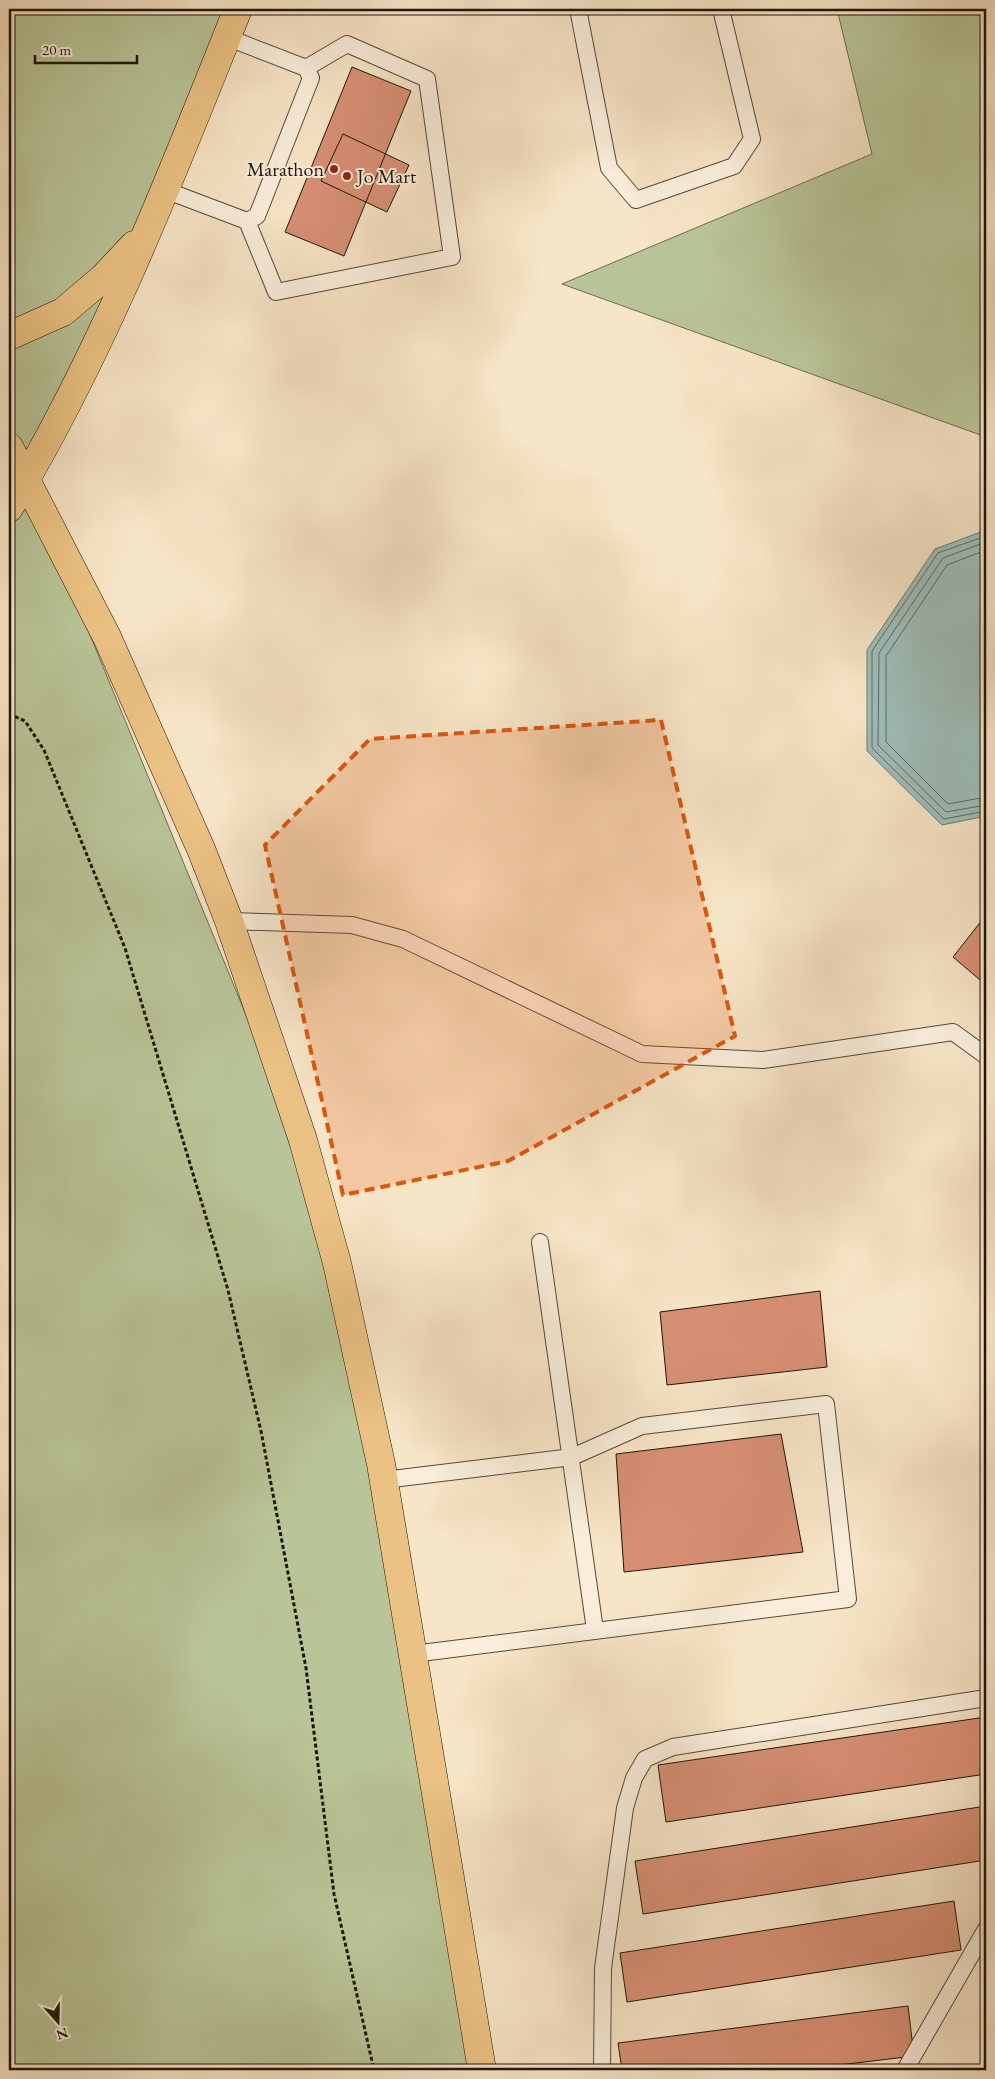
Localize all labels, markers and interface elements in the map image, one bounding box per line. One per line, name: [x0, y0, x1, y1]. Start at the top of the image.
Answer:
scale bar: [35, 32, 138, 64]
text: 20 m: [42, 40, 71, 59]
place label: Marathon: [247, 156, 324, 182]
marker: Marathon: [328, 163, 340, 175]
place label: Jo Mart: [355, 163, 417, 189]
marker: Jo Mart: [341, 170, 353, 182]
north arrow: [32, 1996, 82, 2046]
text: N: [53, 2024, 71, 2045]

